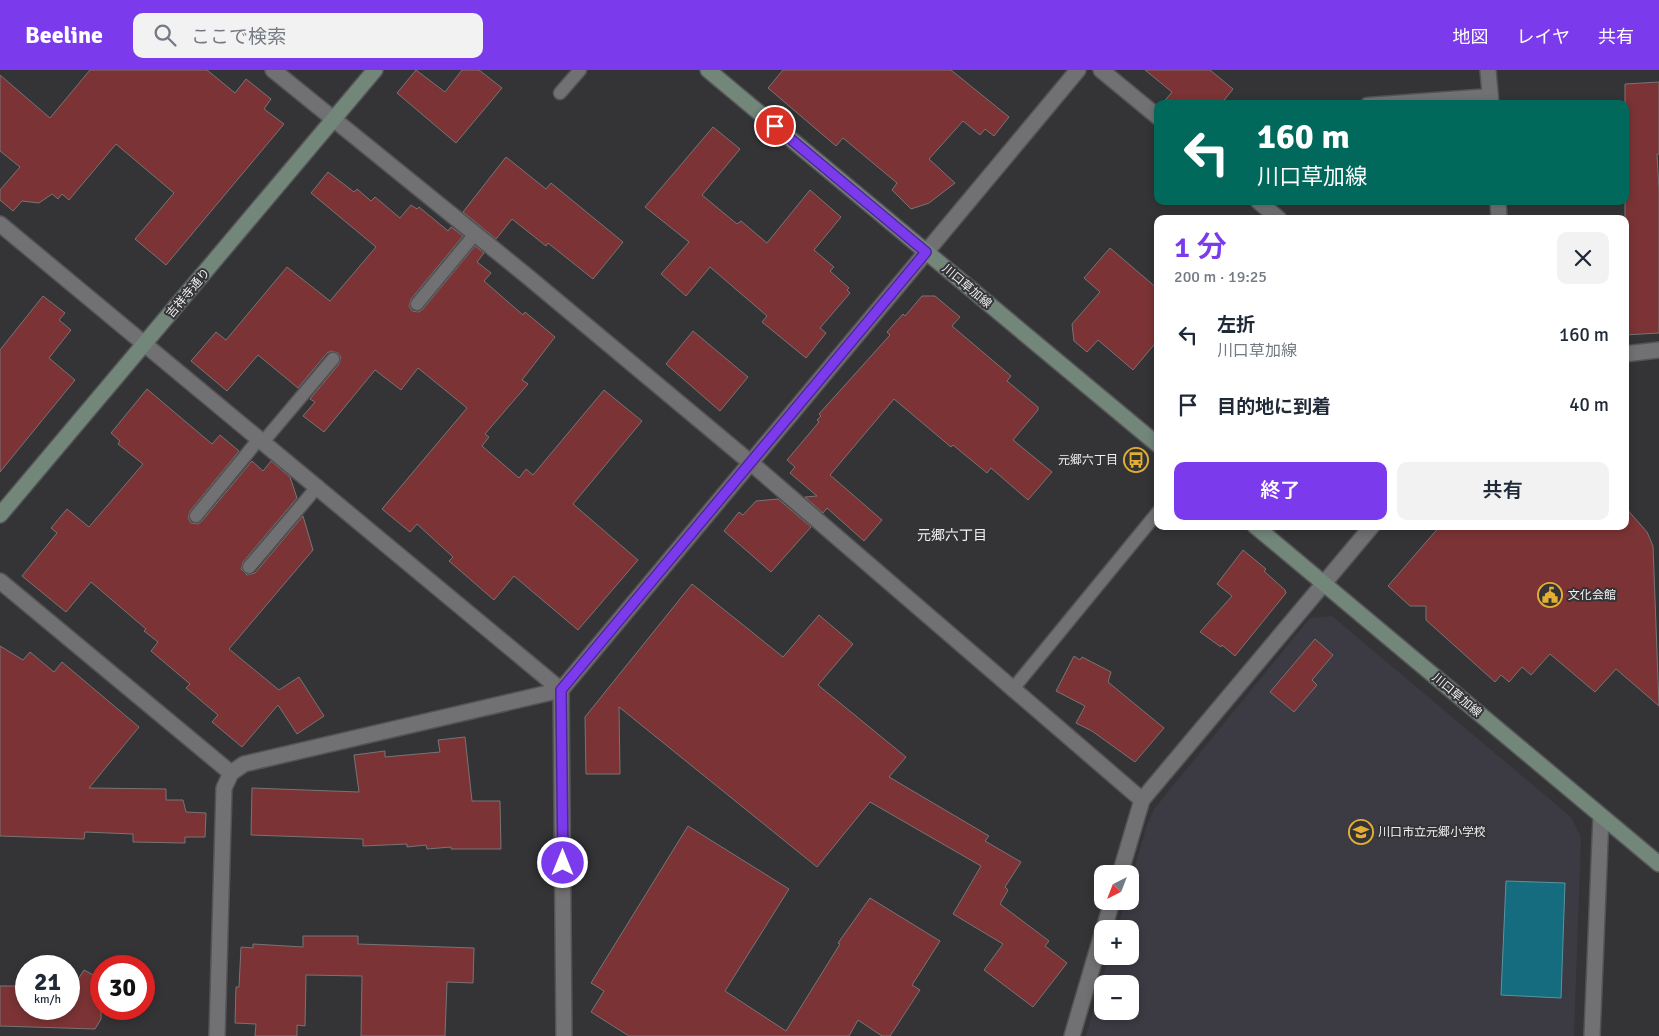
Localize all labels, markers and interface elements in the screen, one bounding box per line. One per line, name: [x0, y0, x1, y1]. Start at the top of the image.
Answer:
search box: [133, 13, 483, 58]
text: Beeline: [25, 20, 103, 50]
icon: search: [151, 21, 179, 49]
text: ここで検索: [191, 25, 286, 49]
text: 地図: [1453, 26, 1489, 48]
text: レイヤ: [1517, 26, 1570, 48]
text: 共有: [1598, 26, 1634, 48]
pin: [754, 105, 796, 147]
icon: arrive: [761, 112, 789, 140]
text: 160 m: [1257, 115, 1350, 158]
icon: left: [1174, 120, 1239, 185]
text: 川口草加線: [1257, 163, 1367, 190]
text: 1 分: [1174, 229, 1227, 266]
button: close: [1557, 232, 1609, 284]
street label: 川口草加線: [939, 261, 994, 311]
street label: 吉祥寺通り: [163, 266, 213, 321]
text: 200 m · 19:25: [1174, 267, 1267, 287]
text: 左折: [1217, 313, 1255, 337]
icon: left: [1174, 321, 1202, 349]
text: 160 m: [1559, 323, 1609, 347]
text: 川口草加線: [1217, 341, 1297, 361]
icon: arrive: [1174, 391, 1202, 419]
text: 40 m: [1569, 393, 1609, 417]
text: 目的地に到着: [1217, 395, 1331, 419]
bus stop icon: 元郷六丁目: [1123, 447, 1149, 473]
place label: 元郷六丁目: [1058, 453, 1118, 468]
button: 終了: [1174, 462, 1387, 520]
button: 共有: [1397, 462, 1609, 520]
district label: 元郷六丁目: [917, 527, 987, 544]
public building icon: 文化会館: [1537, 582, 1563, 608]
place label: 文化会館: [1568, 588, 1616, 603]
street label: 川口草加線: [1429, 670, 1484, 720]
school or university icon: 川口市立元郷小学校: [1348, 819, 1374, 845]
place label: 川口市立元郷小学校: [1378, 825, 1486, 840]
position arrow: [536, 836, 588, 888]
north arrow: [1094, 865, 1139, 910]
map controls: [1094, 865, 1139, 1020]
button: +: [1094, 920, 1139, 965]
speed limit sign: 30: [90, 955, 155, 1020]
text: 21: [34, 966, 61, 997]
button: −: [1094, 975, 1139, 1020]
text: km/h: [34, 992, 61, 1007]

